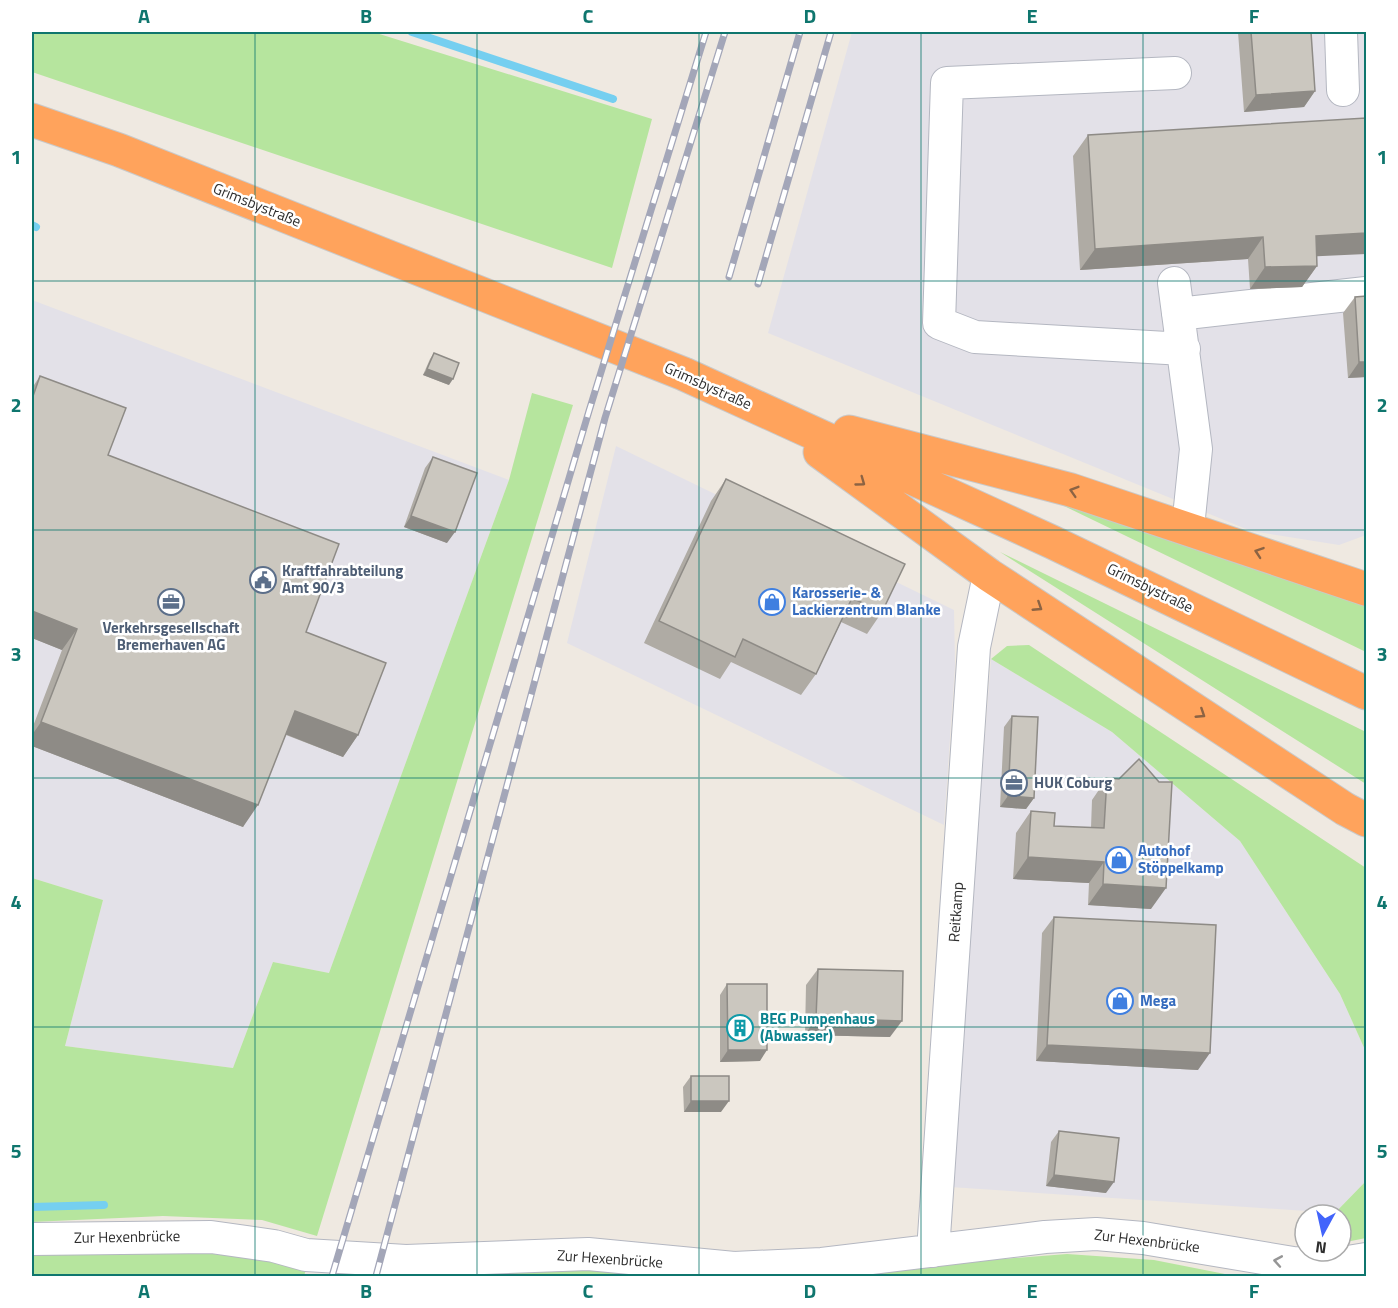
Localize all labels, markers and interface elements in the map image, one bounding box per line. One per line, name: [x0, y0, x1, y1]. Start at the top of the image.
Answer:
text: A: [138, 0, 150, 31]
text: B: [360, 0, 372, 31]
text: C: [583, 0, 594, 31]
text: D: [804, 0, 816, 31]
text: E: [1026, 0, 1038, 31]
text: F: [1249, 0, 1260, 31]
text: 1: [10, 141, 22, 172]
text: 1: [1376, 141, 1388, 172]
street label: Grimsbystraße: [210, 176, 305, 233]
street label: Grimsbystraße: [661, 356, 755, 415]
text: 2: [10, 389, 22, 420]
text: 2: [1376, 389, 1388, 420]
one-way arrow: [855, 474, 866, 485]
one-way arrow: [1069, 486, 1080, 498]
one-way arrow: [1254, 547, 1265, 560]
street label: Grimsbystraße: [1103, 557, 1197, 618]
place label: Kraftfahrabteilung Amt 90/3: [282, 559, 403, 599]
public building icon: Kraftfahrabteilung Amt 90/3: [248, 565, 278, 595]
place label: Karosserie- & Lackierzentrum Blanke: [792, 581, 941, 621]
office icon: Verkehrsgesellschaft Bremerhaven AG: [156, 587, 186, 617]
shop icon: Karosserie- & Lackierzentrum Blanke: [757, 587, 787, 617]
one-way arrow: [1031, 600, 1042, 611]
place label: Verkehrsgesellschaft Bremerhaven AG: [102, 616, 240, 656]
text: 3: [10, 638, 22, 669]
text: 3: [1376, 638, 1388, 669]
one-way arrow: [1194, 707, 1205, 718]
office icon: HUK Coburg: [999, 768, 1029, 798]
place label: HUK Coburg: [1034, 771, 1112, 794]
place label: Autohof Stöppelkamp: [1138, 839, 1224, 879]
shop icon: Autohof Stöppelkamp: [1104, 845, 1134, 875]
street label: Reitkamp: [942, 881, 969, 943]
text: 4: [10, 886, 22, 917]
text: 4: [1376, 886, 1388, 917]
shop icon: Mega: [1105, 986, 1135, 1016]
place label: Mega: [1140, 989, 1176, 1012]
place label: BEG Pumpenhaus (Abwasser): [760, 1007, 875, 1047]
building icon: BEG Pumpenhaus (Abwasser): [725, 1013, 755, 1043]
text: 5: [10, 1135, 22, 1166]
text: 5: [1376, 1135, 1388, 1166]
north arrow: [1293, 1203, 1353, 1263]
street label: Zur Hexenbrücke: [1093, 1223, 1201, 1258]
street label: Zur Hexenbrücke: [74, 1224, 180, 1249]
text: N: [1314, 1235, 1328, 1261]
street label: Zur Hexenbrücke: [556, 1243, 664, 1274]
one-way arrow: [1273, 1255, 1282, 1267]
text: A: [138, 1275, 150, 1306]
text: B: [360, 1275, 372, 1306]
text: C: [583, 1275, 594, 1306]
text: D: [804, 1275, 816, 1306]
text: E: [1026, 1275, 1038, 1306]
text: F: [1249, 1275, 1260, 1306]

